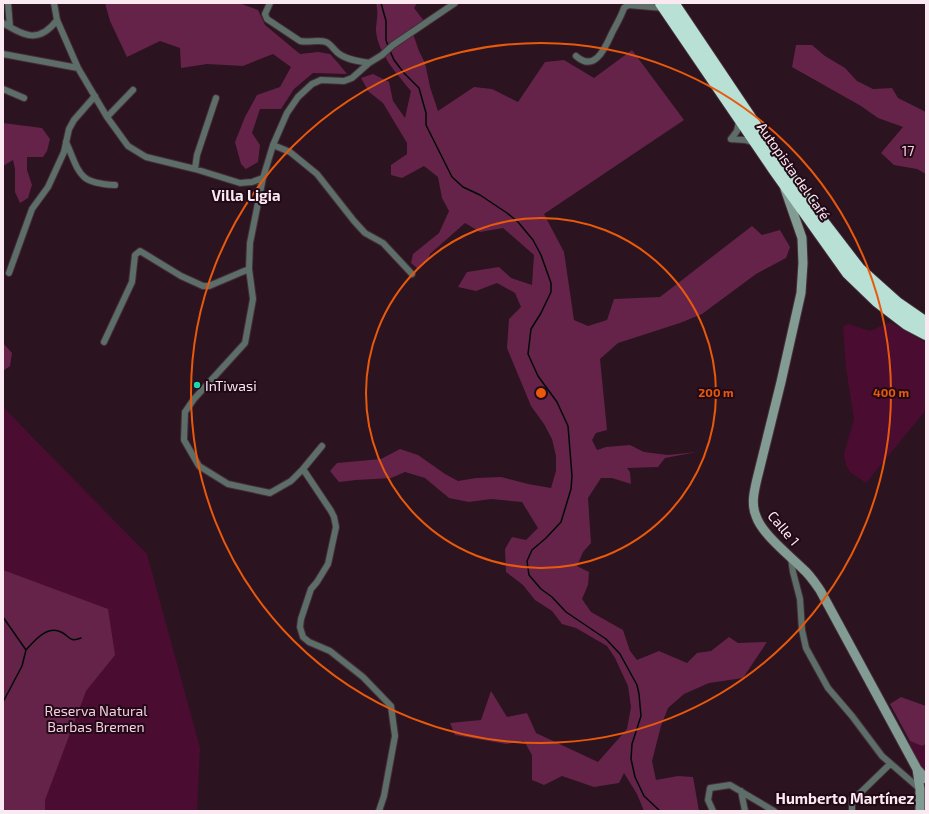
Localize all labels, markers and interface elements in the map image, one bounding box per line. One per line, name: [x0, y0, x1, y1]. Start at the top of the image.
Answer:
street label: Autopista del Café: [754, 119, 834, 223]
park label: 17: [902, 142, 914, 159]
district label: Villa Ligia: [212, 186, 280, 204]
place label: InTiwasi: [205, 377, 257, 394]
marker: InTiwasi: [192, 380, 202, 390]
text: 200 m: [698, 385, 734, 399]
text: 400 m: [873, 385, 909, 399]
centre of rings: [534, 386, 548, 400]
street label: Calle 1: [765, 507, 803, 549]
park label: Reserva Natural Barbas Bremen: [45, 702, 148, 735]
district label: Humberto Martínez: [776, 789, 915, 807]

